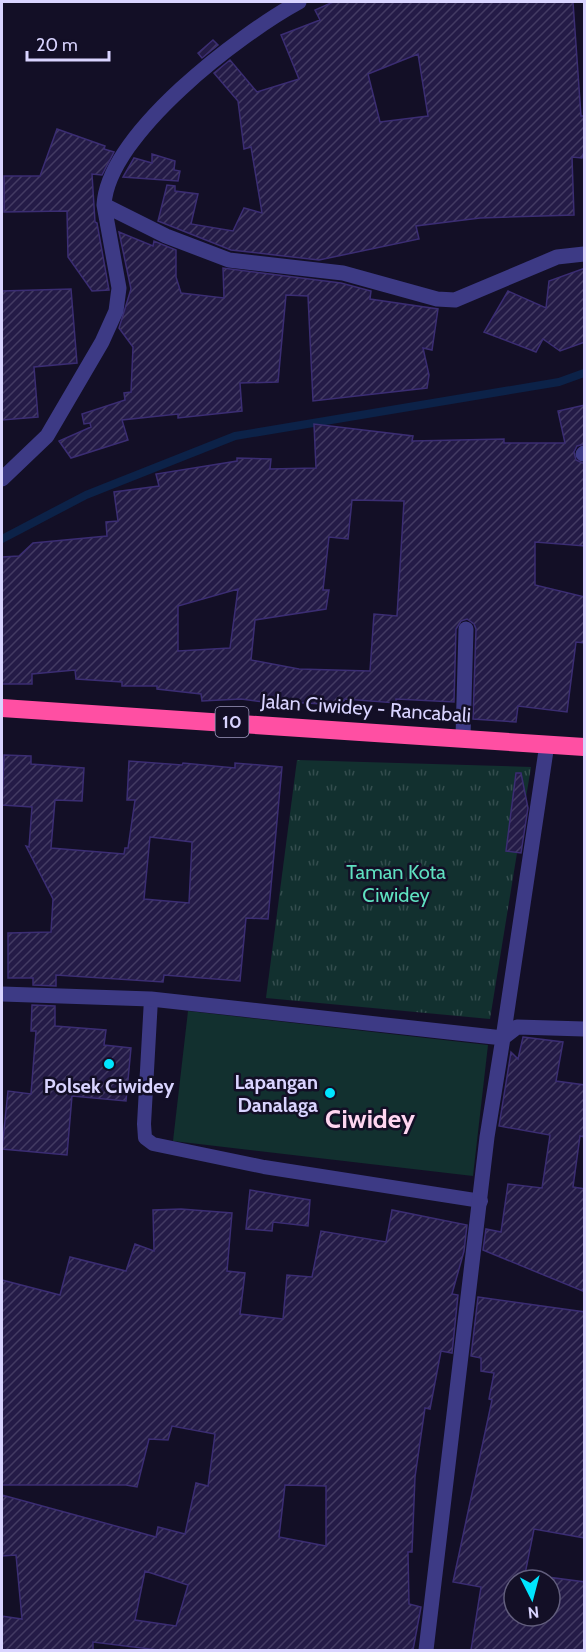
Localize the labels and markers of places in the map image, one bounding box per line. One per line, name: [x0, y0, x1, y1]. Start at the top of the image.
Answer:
marker: Polsek Ciwidey: [102, 1057, 116, 1071]
place label: Lapangan Danalaga: [235, 1070, 318, 1117]
place label: Polsek Ciwidey: [44, 1074, 174, 1098]
marker: Lapangan Danalaga: [323, 1086, 337, 1100]

